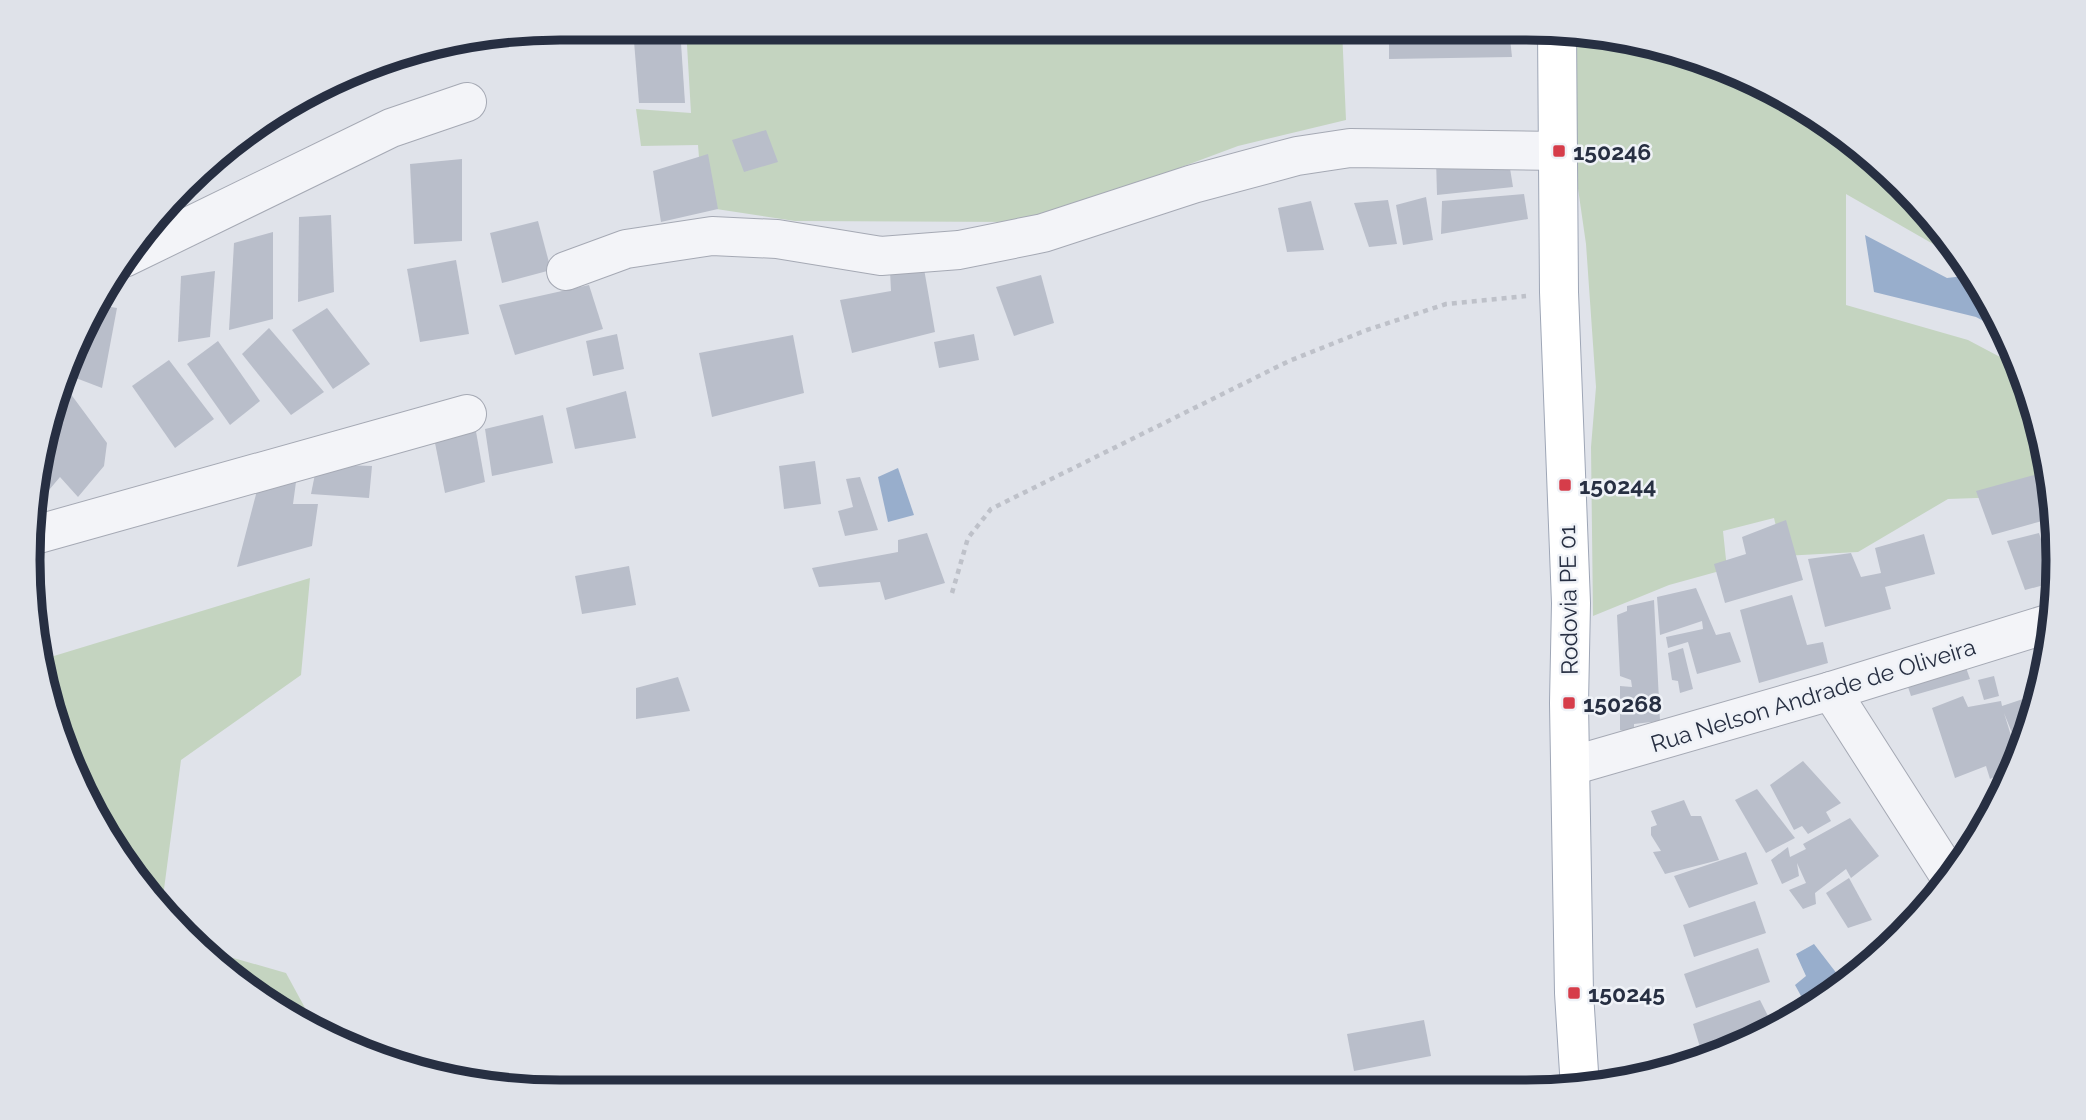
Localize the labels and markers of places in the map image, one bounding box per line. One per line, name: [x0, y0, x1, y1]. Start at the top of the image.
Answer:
place label: 150246: [1573, 138, 1651, 165]
marker: 150246: [1551, 143, 1567, 159]
place label: 150244: [1579, 472, 1656, 499]
marker: 150244: [1557, 477, 1573, 493]
place label: 150268: [1583, 690, 1662, 717]
marker: 150268: [1561, 695, 1577, 711]
place label: 150245: [1588, 980, 1665, 1007]
marker: 150245: [1566, 985, 1582, 1001]

